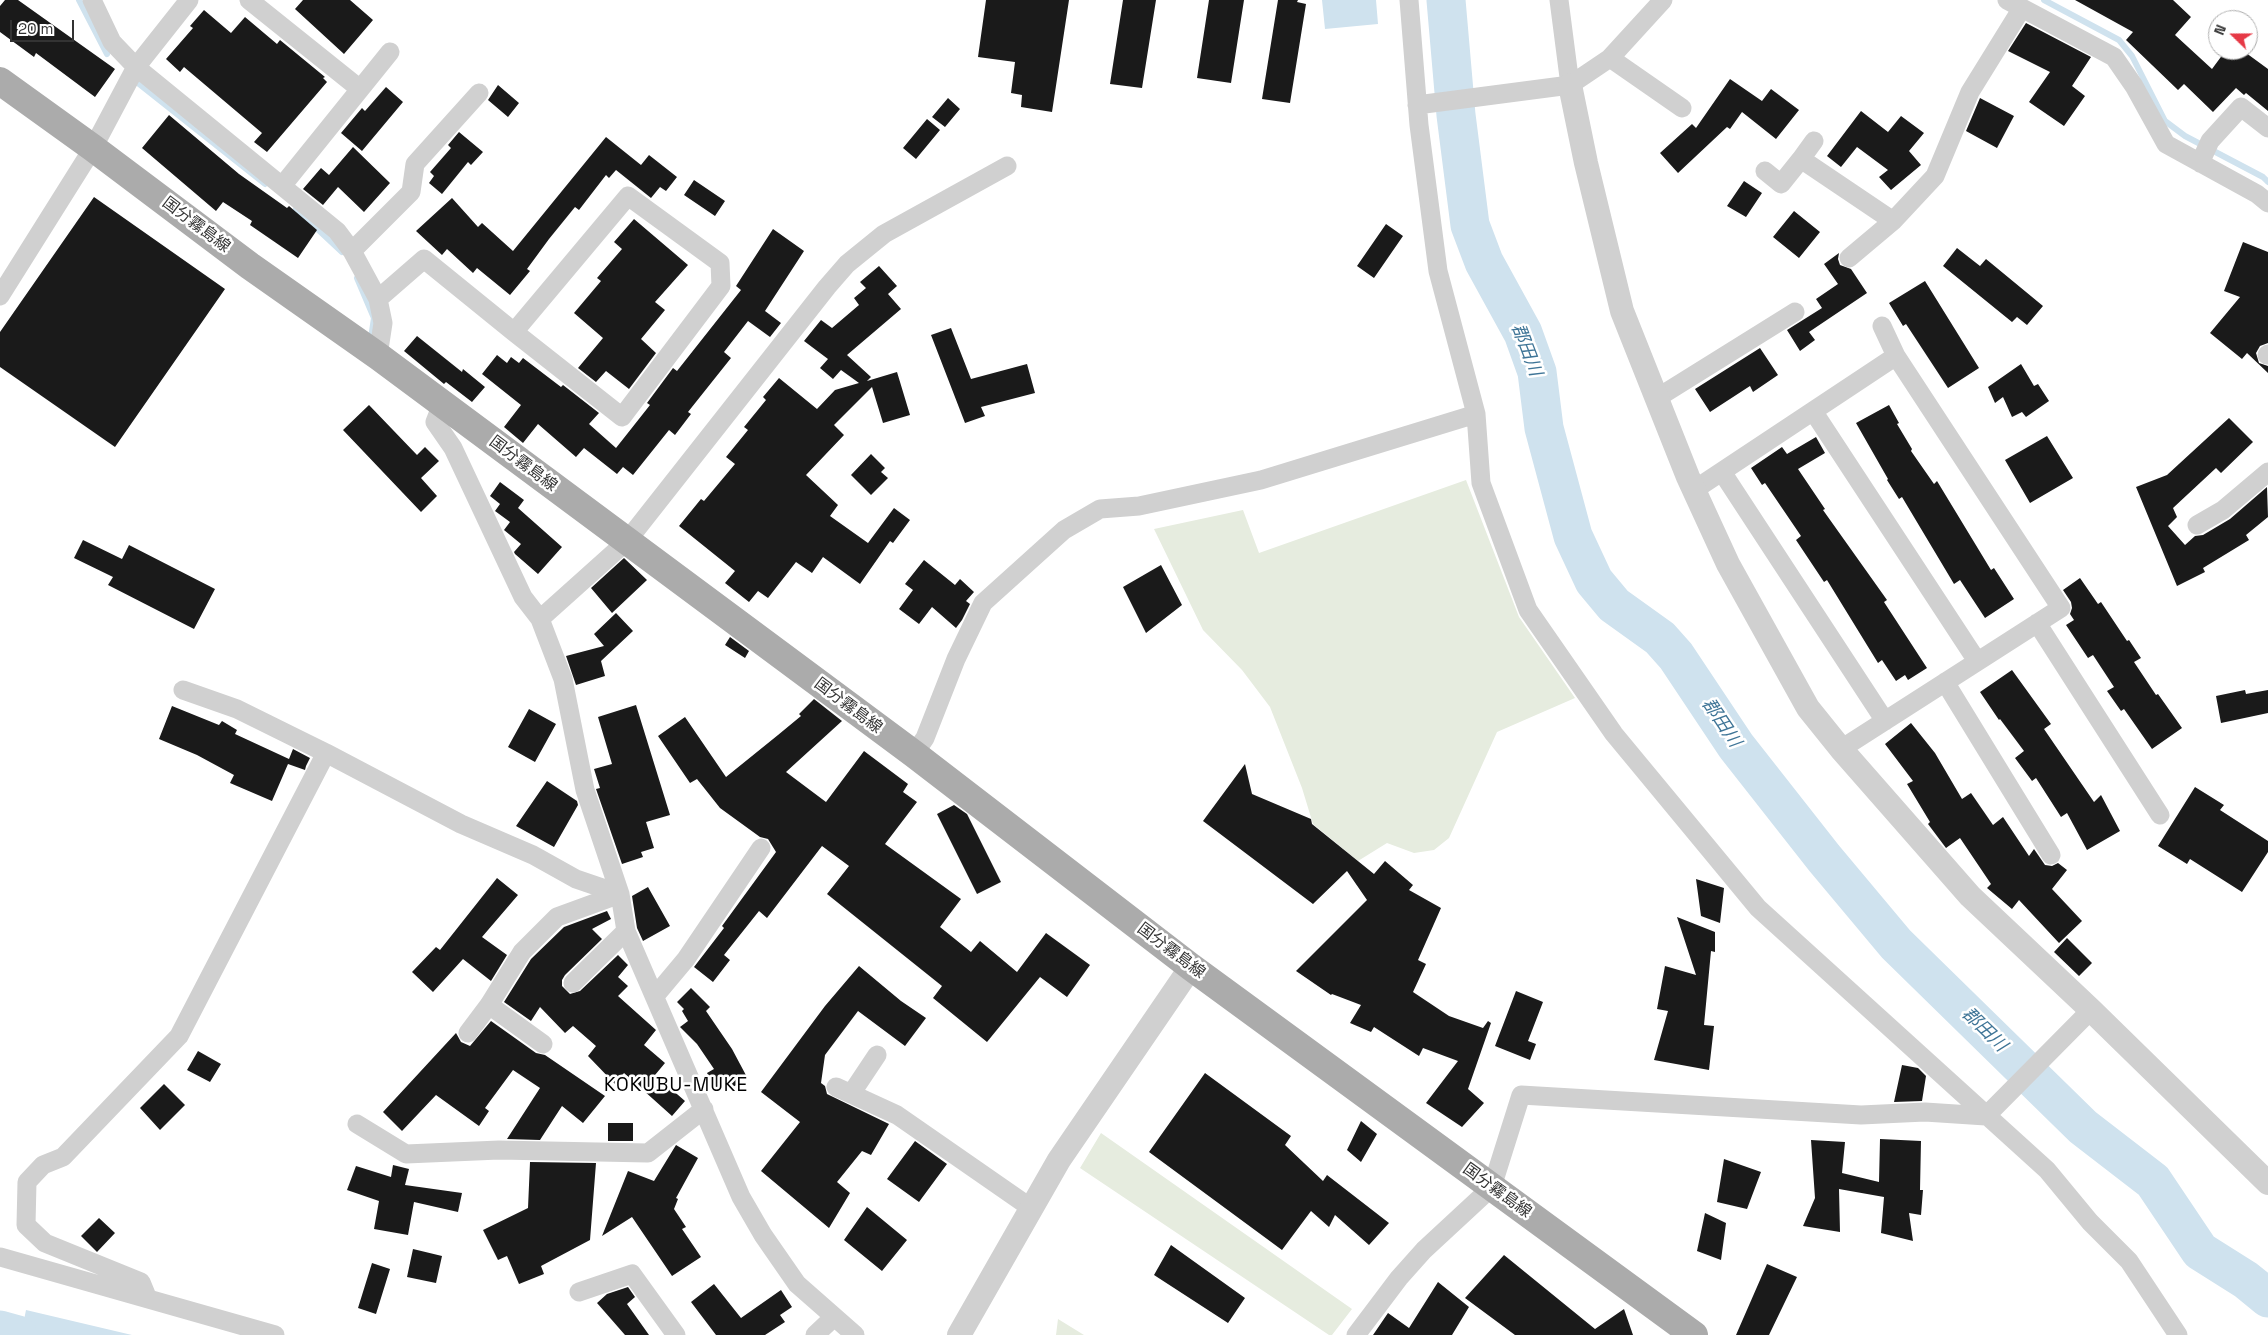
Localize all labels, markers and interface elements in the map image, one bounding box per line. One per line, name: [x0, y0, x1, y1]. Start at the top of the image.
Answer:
scale bar: [12, 10, 76, 42]
north arrow: [2208, 10, 2258, 60]
text: 20 m: [18, 19, 53, 38]
text: N: [2210, 22, 2230, 37]
street label: 国分霧島線: [158, 193, 234, 257]
water label: 郡田川: [1506, 321, 1546, 379]
street label: 国分霧島線: [485, 432, 561, 496]
street label: 国分霧島線: [810, 674, 886, 738]
water label: 郡田川: [1697, 695, 1745, 751]
street label: 国分霧島線: [1133, 919, 1209, 983]
water label: 郡田川: [1957, 1003, 2011, 1057]
district label: KOKUBU-MUKE: [603, 1075, 749, 1097]
street label: 国分霧島線: [1459, 1160, 1535, 1222]

